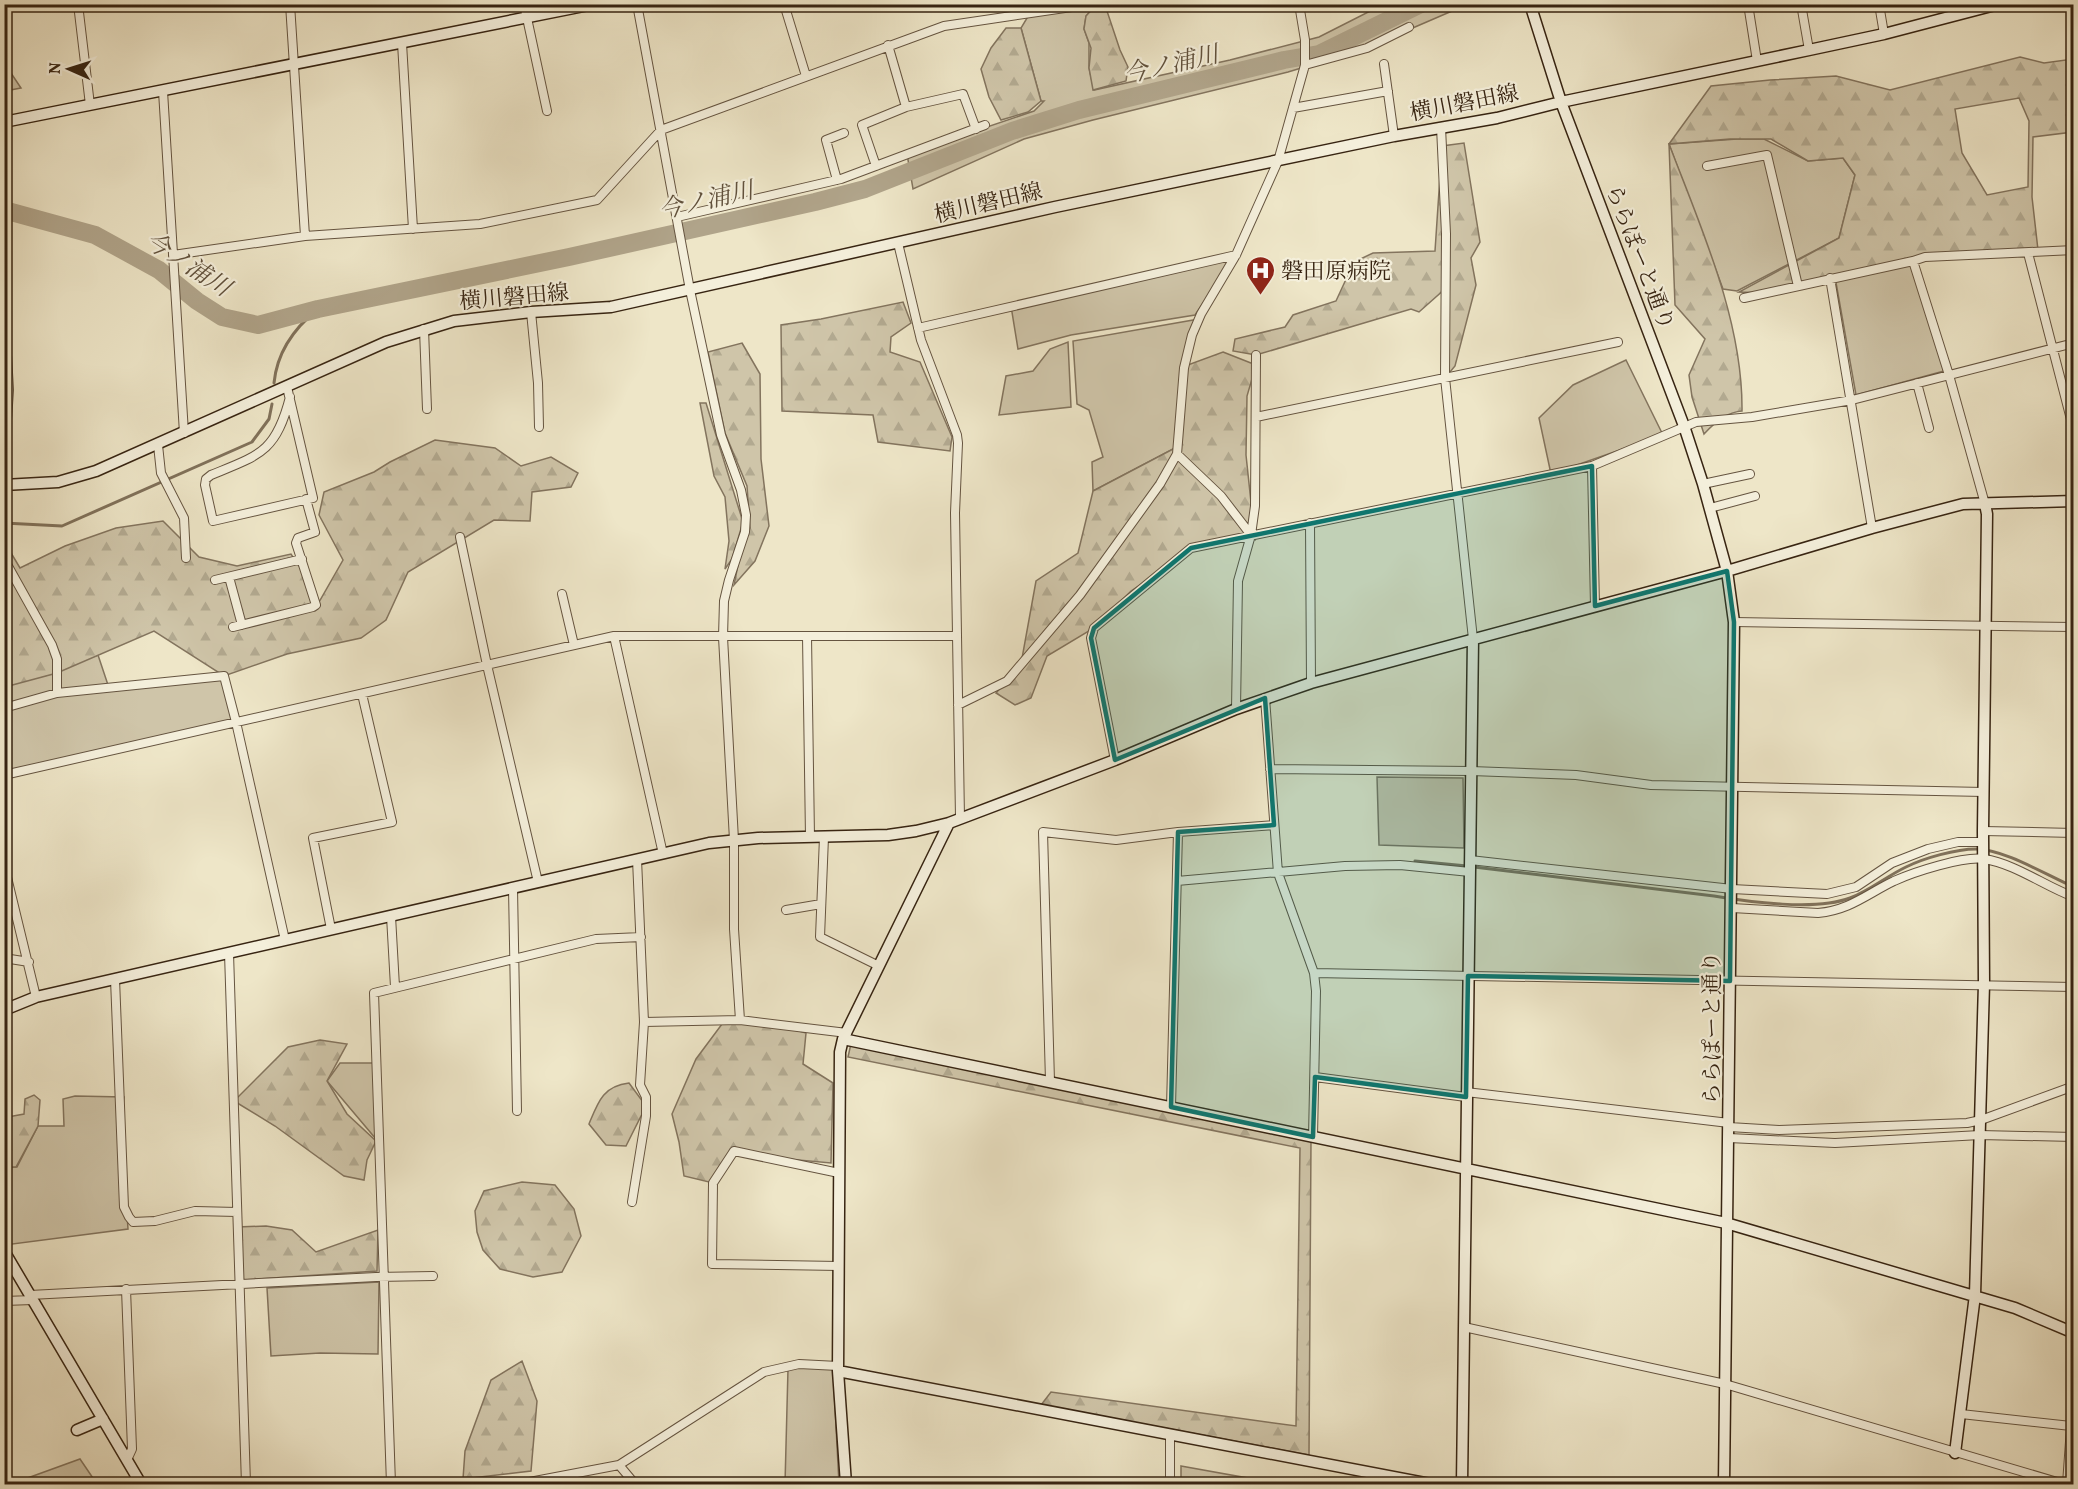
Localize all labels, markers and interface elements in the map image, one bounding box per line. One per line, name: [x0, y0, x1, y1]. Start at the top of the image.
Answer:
water label: 今ノ浦川: [1121, 38, 1225, 93]
north arrow: [39, 39, 99, 99]
text: N: [45, 62, 67, 75]
street label: 横川磐田線: [1408, 79, 1521, 130]
water label: 今ノ浦川: [656, 174, 760, 229]
street label: 横川磐田線: [931, 177, 1046, 232]
street label: ららぽーと通り: [1597, 180, 1681, 335]
water label: 今ノ浦川: [137, 225, 239, 308]
hospital icon: 磐田原病院: [1244, 254, 1276, 296]
place label: 磐田原病院: [1281, 257, 1391, 288]
street label: 横川磐田線: [458, 278, 570, 319]
street label: ららぽーと通り: [1698, 951, 1729, 1105]

